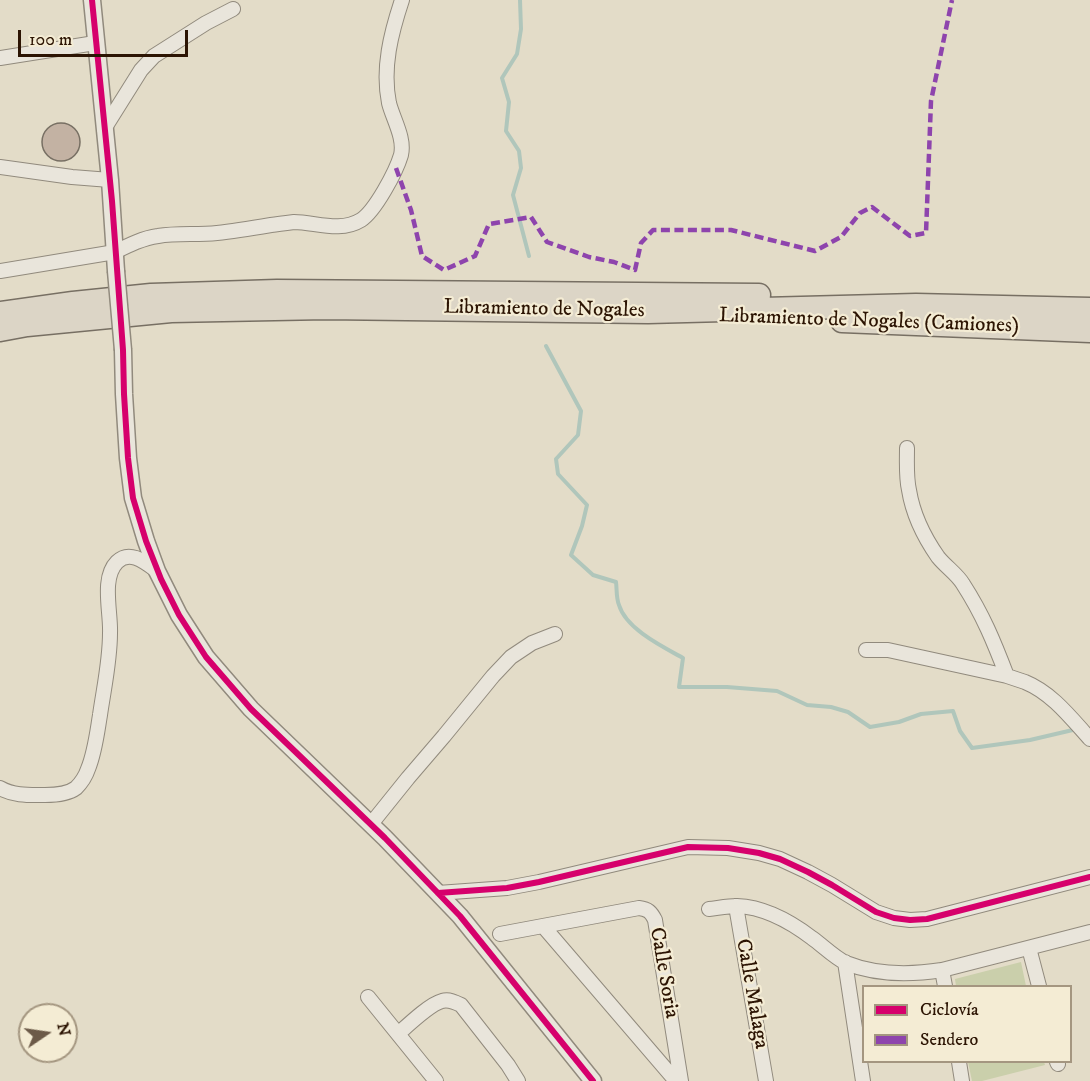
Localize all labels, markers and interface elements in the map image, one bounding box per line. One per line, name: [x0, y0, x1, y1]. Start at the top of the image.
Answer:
scale bar: [21, 18, 190, 56]
text: 100 m: [29, 29, 72, 51]
street label: Libramiento de Nogales: [443, 296, 645, 324]
street label: Libramiento de Nogales (Camiones): [718, 304, 1020, 340]
street label: Calle Soria: [643, 926, 683, 1020]
street label: Calle Malaga: [729, 937, 773, 1051]
legend: [862, 985, 1072, 1063]
text: Ciclovía: [920, 999, 979, 1021]
north arrow: [18, 1003, 78, 1063]
text: N: [52, 1021, 75, 1038]
text: Sendero: [920, 1029, 978, 1051]

